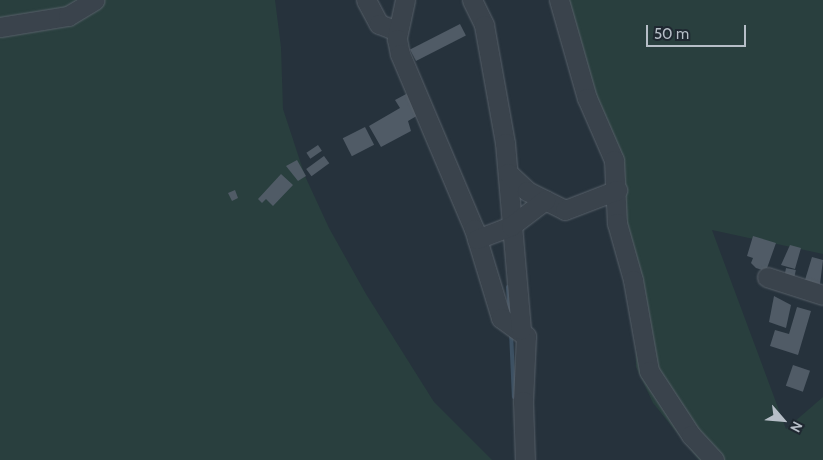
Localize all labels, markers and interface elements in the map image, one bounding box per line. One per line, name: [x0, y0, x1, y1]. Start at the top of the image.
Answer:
scale bar: [648, 15, 748, 47]
text: 50 m: [654, 25, 689, 43]
north arrow: [758, 395, 808, 445]
text: N: [786, 418, 807, 435]

